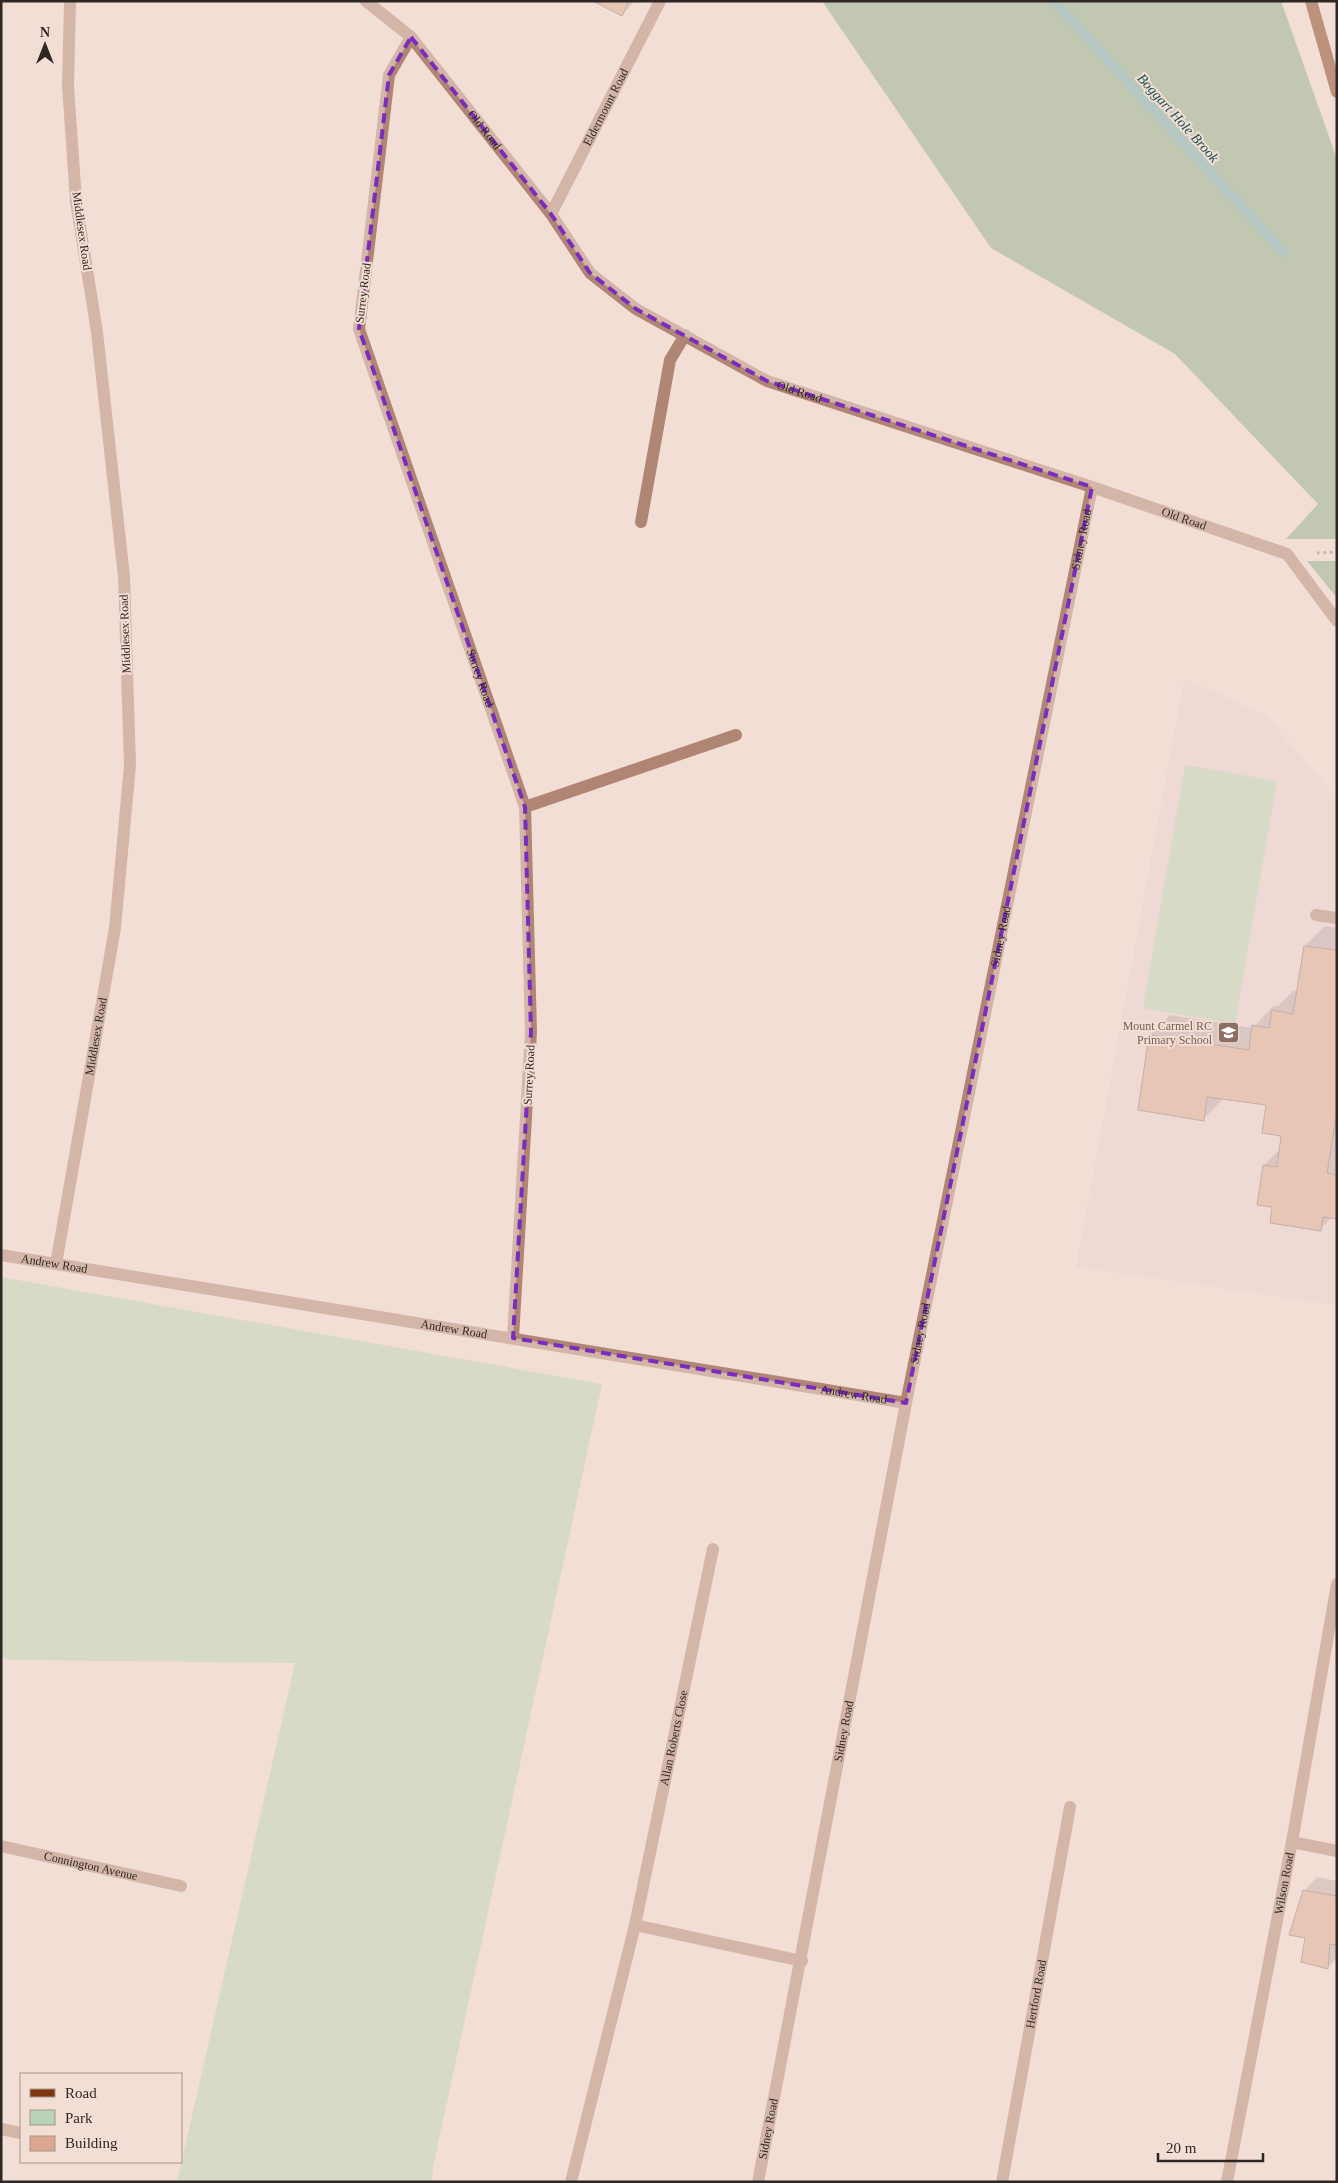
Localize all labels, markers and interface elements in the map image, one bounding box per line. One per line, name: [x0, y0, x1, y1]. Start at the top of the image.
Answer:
north arrow: [20, 20, 70, 70]
text: N: [40, 25, 50, 40]
street label: Eldermount Road: [580, 66, 631, 148]
water label: Boggart Hole Brook: [1134, 71, 1222, 166]
street label: Old Road: [465, 107, 504, 152]
street label: Middlesex Road: [70, 191, 94, 271]
street label: Surrey Road: [352, 262, 374, 324]
street label: Old Road: [775, 378, 824, 405]
street label: Old Road: [1160, 504, 1208, 533]
street label: Sidney Road: [1068, 508, 1094, 571]
street label: Middlesex Road: [117, 594, 133, 674]
street label: Surrey Road: [464, 647, 497, 709]
street label: Sidney Road: [988, 905, 1014, 968]
street label: Middlesex Road: [82, 996, 110, 1077]
place label: Mount Carmel RC Primary School: [1123, 1019, 1213, 1047]
school or university icon: Mount Carmel RC Primary School: [1216, 1021, 1240, 1045]
street label: Surrey Road: [520, 1045, 538, 1105]
street label: Andrew Road: [20, 1251, 88, 1276]
street label: Sidney Road: [907, 1302, 933, 1365]
street label: Andrew Road: [420, 1317, 488, 1341]
street label: Andrew Road: [819, 1382, 888, 1407]
street label: Allan Roberts Close: [657, 1689, 691, 1787]
street label: Sidney Road: [831, 1699, 856, 1763]
street label: Connington Avenue: [43, 1849, 139, 1883]
street label: Wilson Road: [1271, 1851, 1297, 1915]
street label: Hertford Road: [1023, 1959, 1049, 2030]
legend: [20, 2073, 182, 2163]
text: Road: [65, 2085, 97, 2101]
street label: Sidney Road: [755, 2097, 781, 2161]
text: Park: [65, 2110, 93, 2126]
scale bar: [1158, 2130, 1263, 2162]
text: Building: [65, 2135, 118, 2151]
text: 20 m: [1166, 2140, 1197, 2156]

